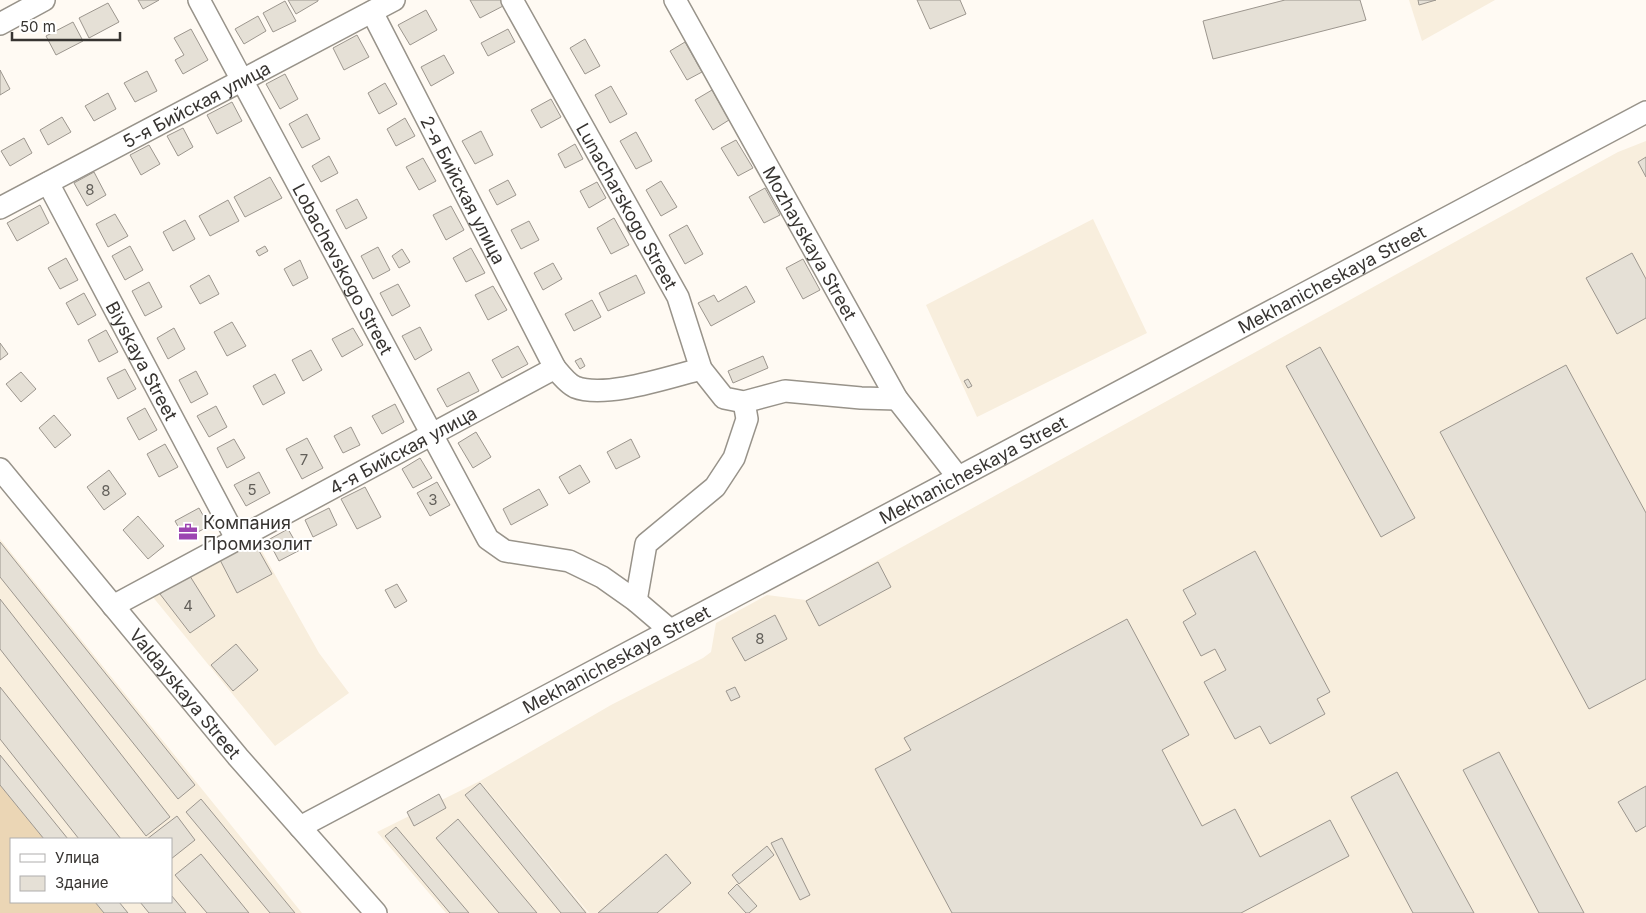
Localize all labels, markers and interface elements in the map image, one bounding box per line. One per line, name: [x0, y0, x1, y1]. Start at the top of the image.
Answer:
scale bar: [12, 10, 120, 42]
text: 50 m: [20, 17, 56, 36]
street label: 5-я Бийская улица: [119, 57, 274, 152]
street label: 2-я Бийская улица: [417, 112, 510, 267]
street label: Lunacharskogo Street: [572, 119, 682, 293]
street label: Mozhayskaya Street: [759, 162, 861, 324]
house number: 8: [85, 180, 95, 199]
street label: Lobachevskogo Street: [289, 180, 398, 358]
street label: Mekhanicheskaya Street: [1234, 221, 1429, 337]
street label: Biyskaya Street: [102, 298, 182, 424]
street label: 4-я Бийская улица: [325, 402, 480, 498]
street label: Mekhanicheskaya Street: [876, 411, 1070, 528]
house number: 7: [300, 450, 308, 469]
house number: 5: [247, 480, 257, 499]
house number: 8: [101, 481, 111, 500]
house number: 3: [428, 490, 438, 509]
place label: Компания Промизолит: [203, 512, 312, 554]
office icon: Компания Промизолит: [177, 521, 199, 543]
house number: 4: [183, 596, 193, 615]
street label: Mekhanicheskaya Street: [519, 601, 714, 717]
street label: Valdayskaya Street: [126, 624, 245, 763]
house number: 8: [755, 629, 765, 648]
legend: [10, 838, 172, 903]
text: Улица: [55, 848, 99, 867]
text: Здание: [55, 873, 109, 892]

